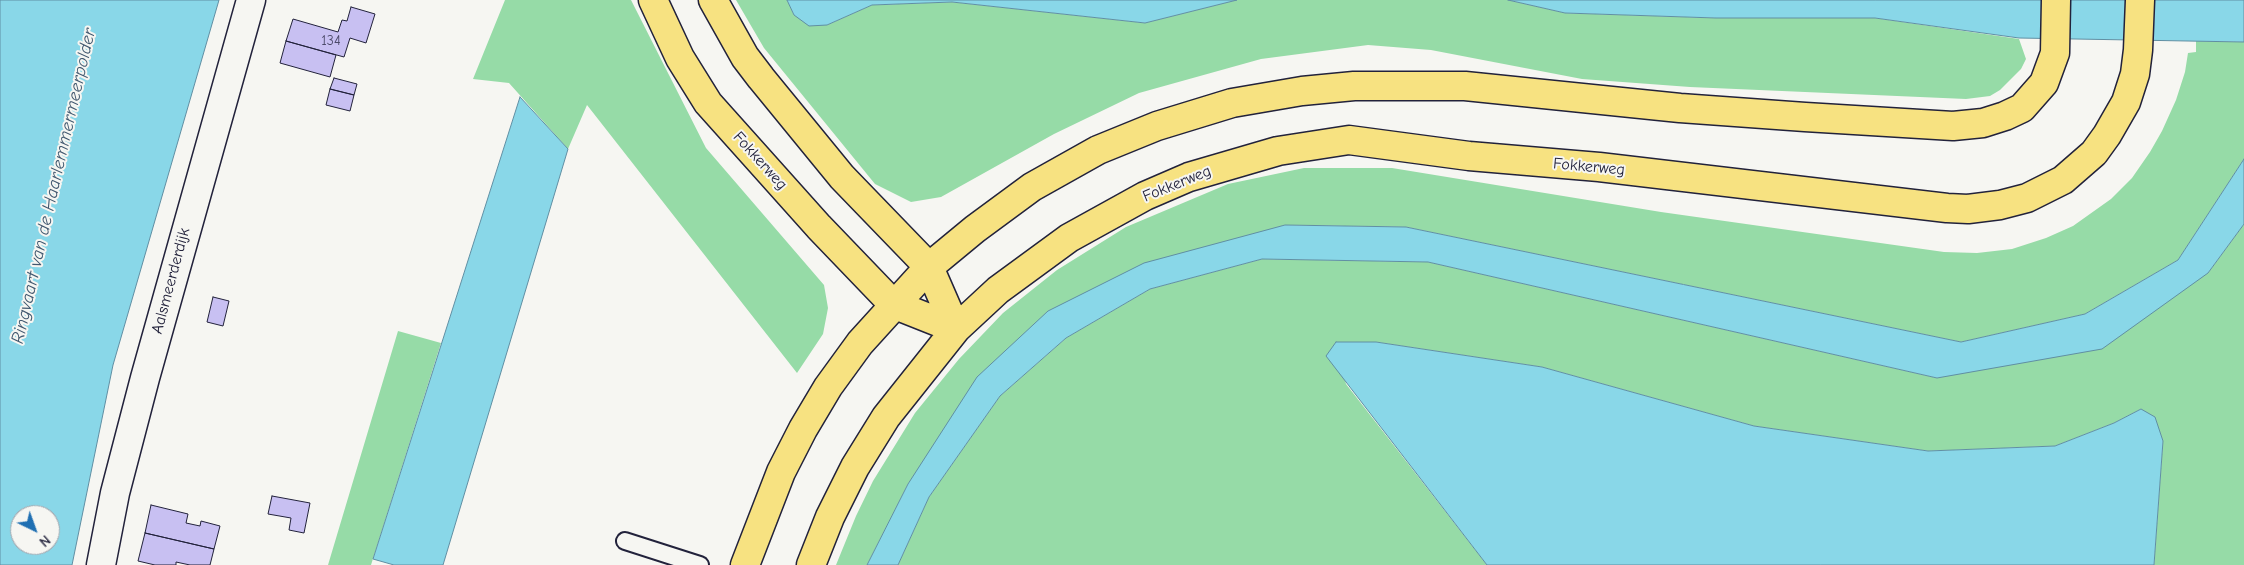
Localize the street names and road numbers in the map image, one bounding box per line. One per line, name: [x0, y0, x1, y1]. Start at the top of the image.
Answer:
street label: Fokkerweg: [729, 128, 791, 194]
street label: Fokkerweg: [1552, 154, 1626, 180]
street label: Fokkerweg: [1140, 162, 1214, 206]
street label: Aalsmeerderdijk: [148, 226, 194, 336]

